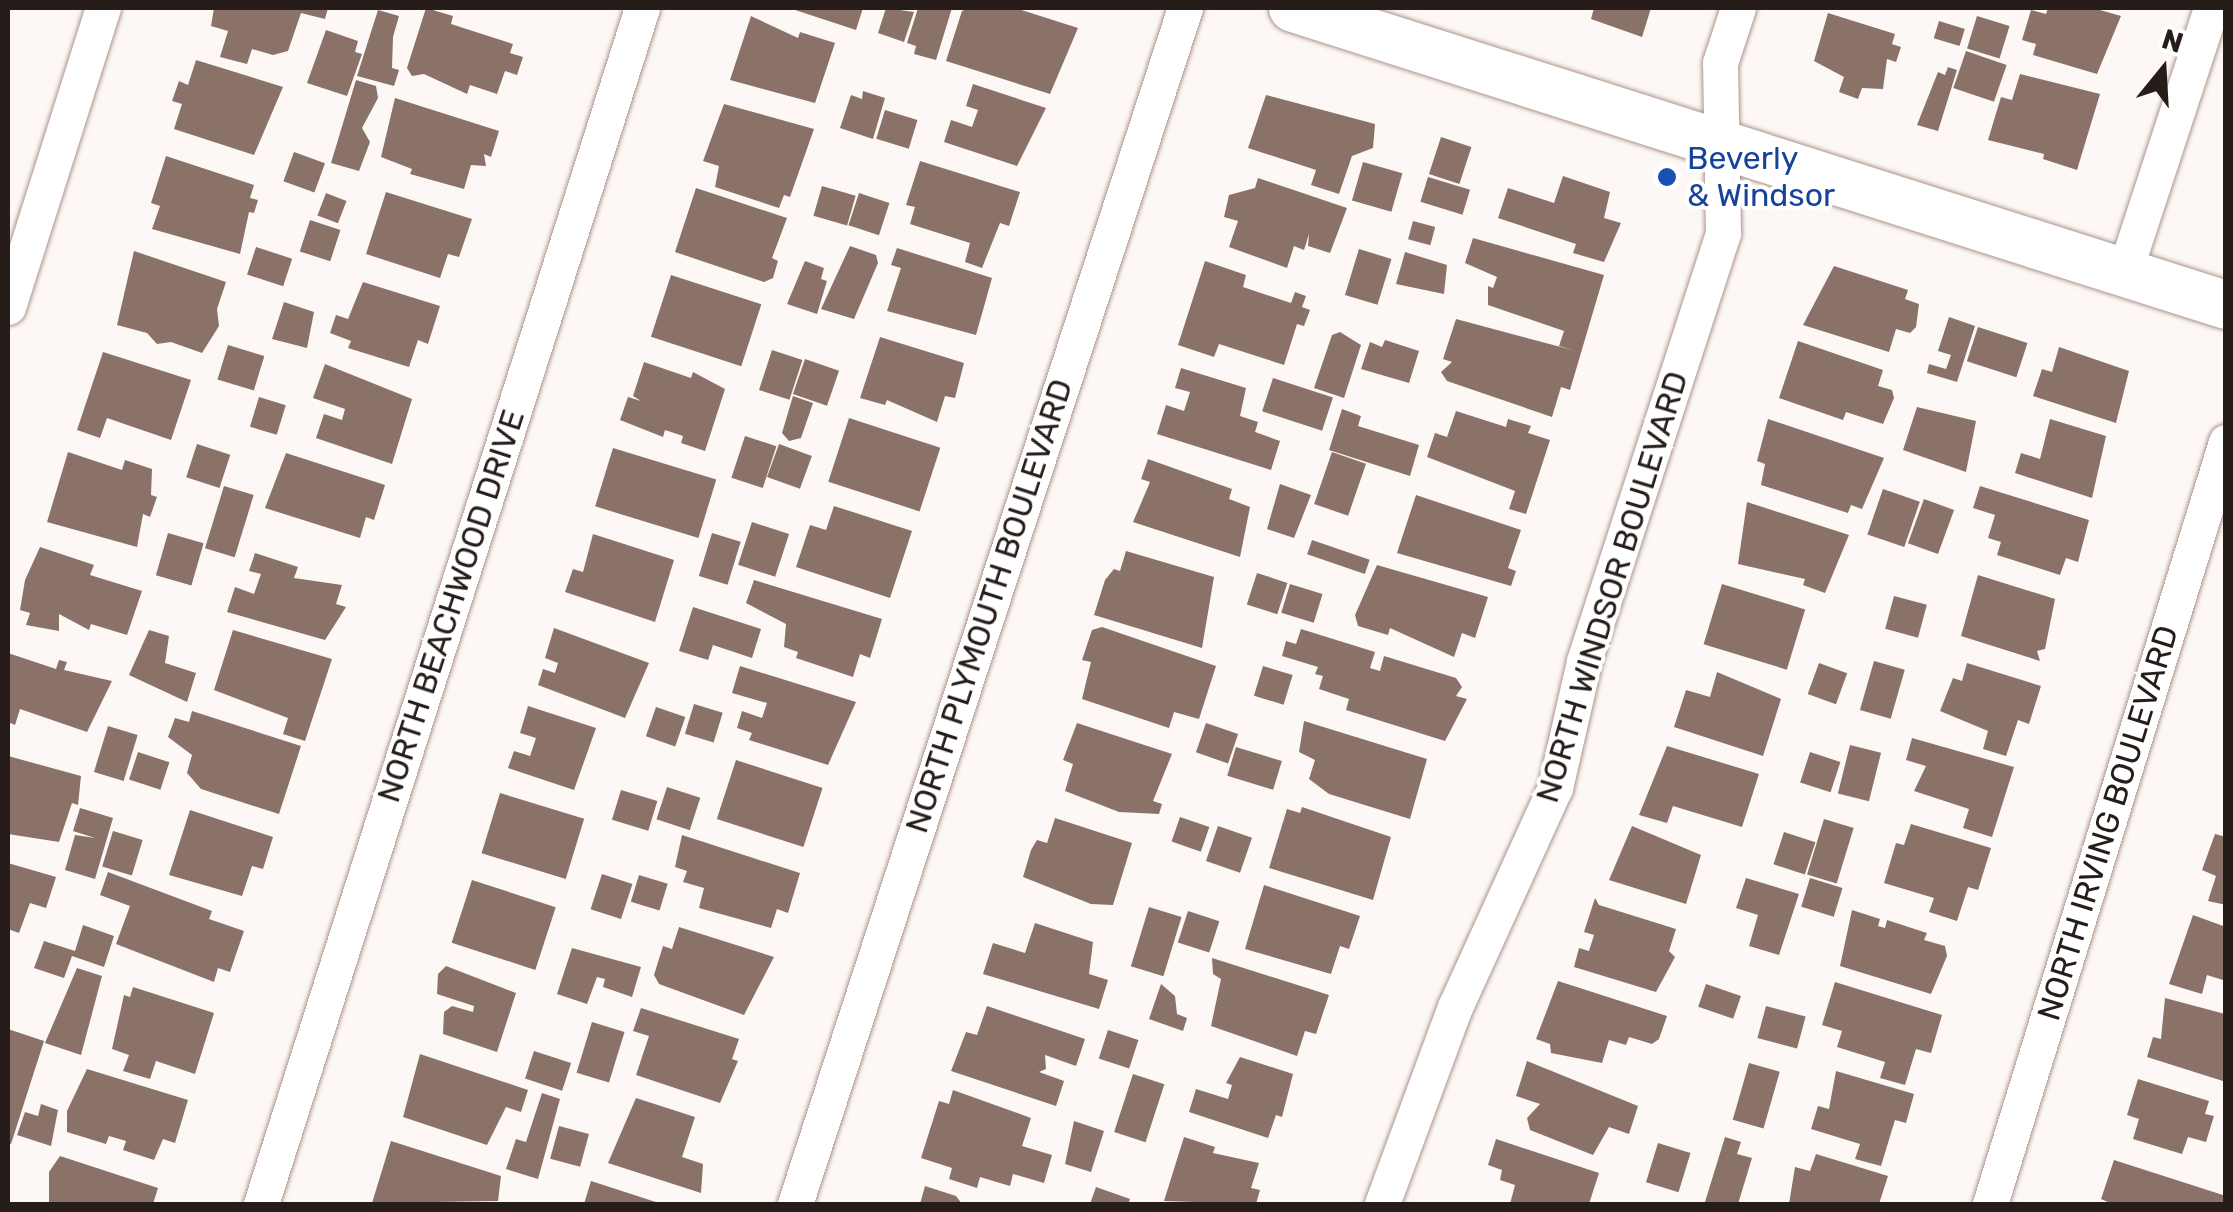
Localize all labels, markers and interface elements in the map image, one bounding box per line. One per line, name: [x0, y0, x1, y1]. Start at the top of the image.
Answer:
north arrow: [2113, 20, 2213, 120]
text: N: [2158, 22, 2187, 60]
place label: Beverly & Windsor: [1687, 140, 1836, 215]
marker: Beverly & Windsor: [1656, 166, 1678, 188]
street label: NORTH WINDSOR BOULEVARD: [1528, 367, 1696, 807]
street label: NORTH PLYMOUTH BOULEVARD: [897, 374, 1081, 838]
street label: NORTH BEACHWOOD DRIVE: [369, 405, 533, 807]
street label: NORTH IRVING BOULEVARD: [2030, 621, 2186, 1025]

